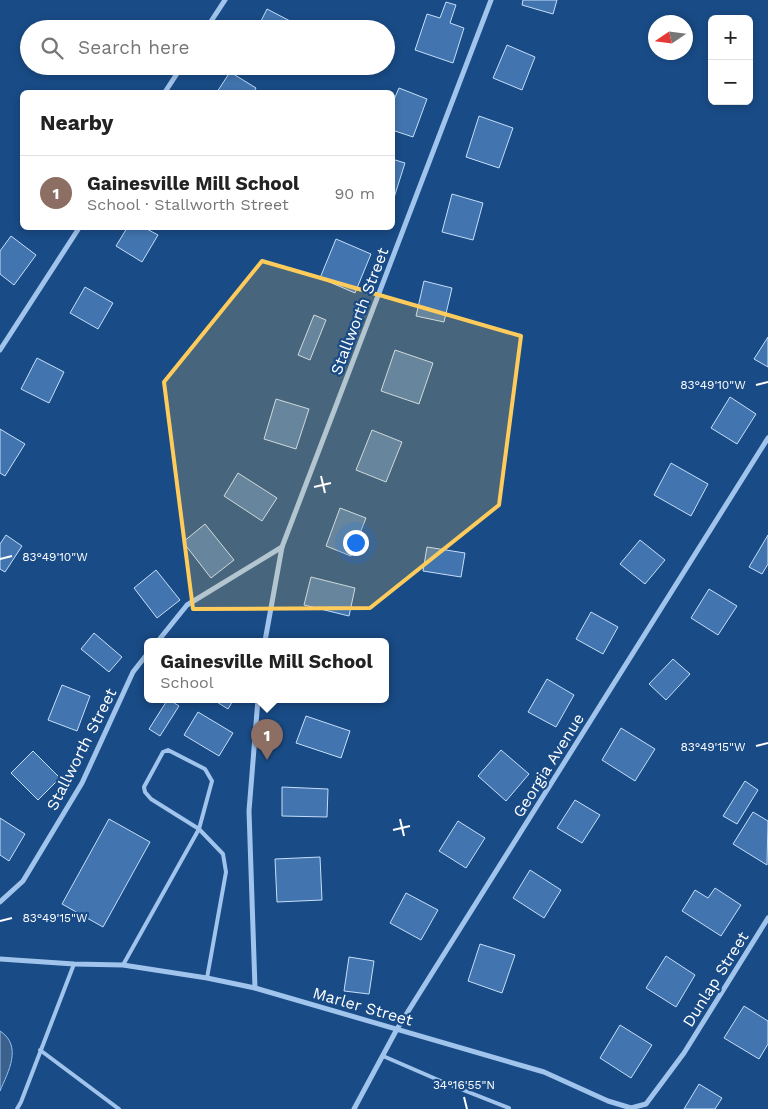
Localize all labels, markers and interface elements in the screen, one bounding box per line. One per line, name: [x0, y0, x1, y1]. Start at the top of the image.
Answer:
north arrow: [648, 15, 693, 60]
map controls: [708, 15, 753, 105]
button: +: [708, 15, 753, 60]
search box: [20, 20, 395, 75]
icon: search: [38, 34, 66, 62]
text: Search here: [78, 36, 189, 59]
button: −: [708, 60, 753, 105]
text: Nearby: [40, 110, 113, 135]
text: Gainesville Mill School: [87, 172, 299, 195]
text: 1: [53, 184, 59, 203]
text: 90 m: [334, 184, 375, 203]
text: School · Stallworth Street: [87, 195, 289, 214]
street label: Stallworth Street: [326, 245, 393, 377]
text: 83°49'10"W: [680, 378, 746, 392]
your location: [343, 530, 369, 556]
text: 83°49'10"W: [22, 550, 88, 564]
popup: [144, 638, 389, 703]
text: Gainesville Mill School: [160, 650, 373, 673]
text: School: [160, 673, 214, 692]
street label: Stallworth Street: [42, 685, 121, 813]
street label: Georgia Avenue: [509, 710, 588, 821]
pin: 1: [251, 719, 283, 760]
text: 83°49'15"W: [681, 740, 746, 754]
text: 83°49'15"W: [23, 911, 88, 925]
street label: Dunlap Street: [679, 928, 752, 1030]
street label: Marler Street: [311, 983, 415, 1030]
text: 34°16'55"N: [433, 1078, 495, 1092]

